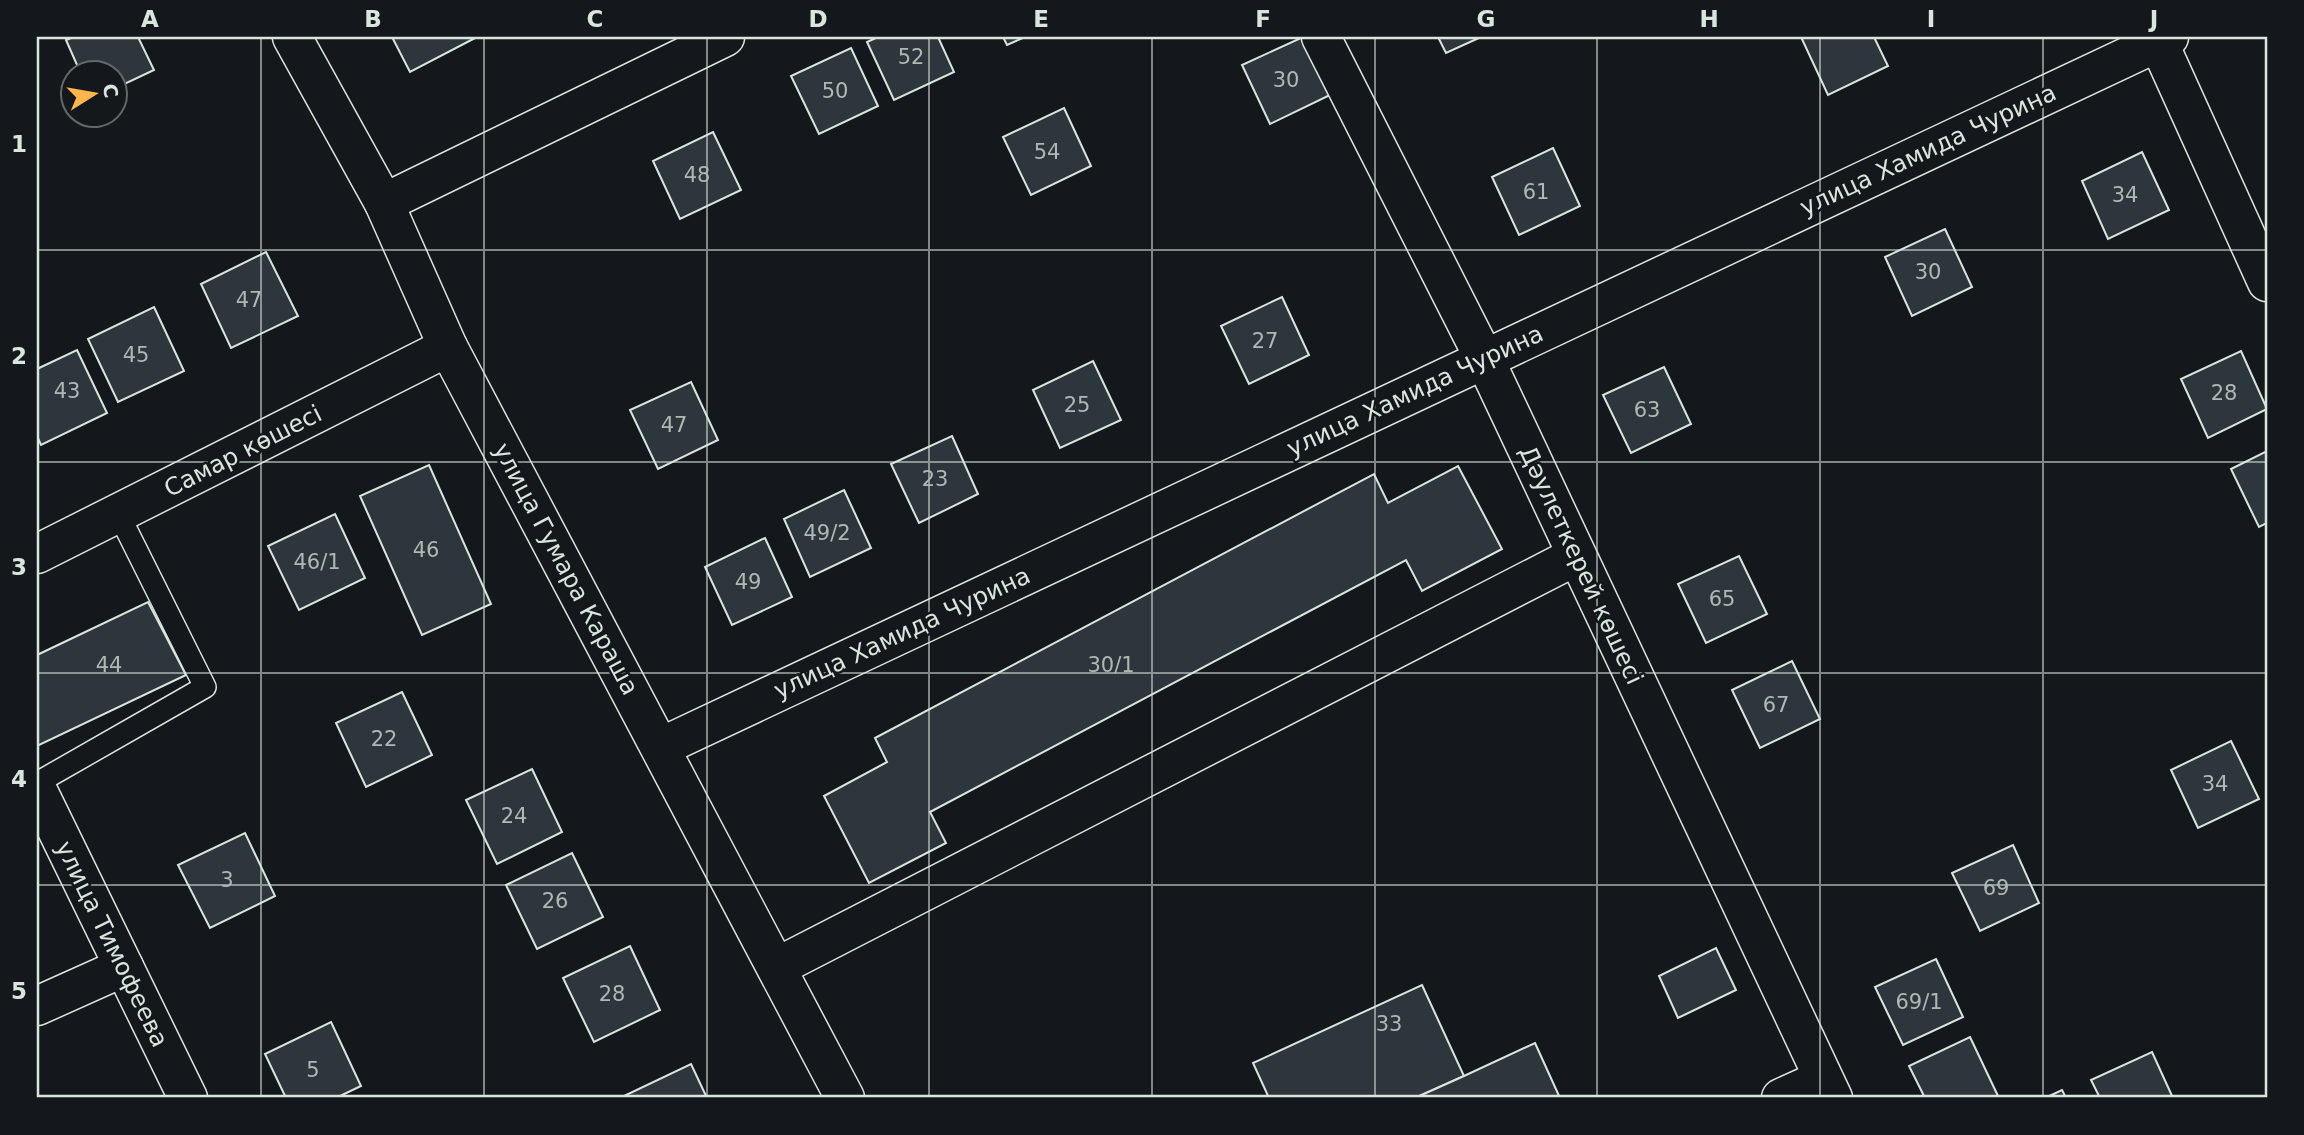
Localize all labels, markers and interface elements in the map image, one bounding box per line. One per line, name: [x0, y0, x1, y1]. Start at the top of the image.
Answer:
text: A: [141, 6, 159, 32]
text: B: [364, 6, 382, 32]
text: C: [587, 6, 603, 32]
text: D: [808, 6, 828, 32]
text: E: [1033, 6, 1049, 32]
text: F: [1255, 6, 1271, 32]
text: G: [1477, 6, 1495, 32]
text: H: [1699, 6, 1719, 32]
text: I: [1927, 6, 1935, 32]
text: J: [2148, 6, 2158, 32]
house number: 52: [898, 45, 924, 69]
north arrow: [60, 60, 130, 130]
house number: 30: [1273, 68, 1299, 92]
street label: улица Хамида Чурина: [1795, 78, 2061, 222]
house number: 50: [822, 79, 848, 103]
text: С: [99, 82, 123, 100]
text: 1: [11, 131, 27, 157]
house number: 54: [1034, 140, 1060, 164]
house number: 48: [684, 163, 710, 187]
house number: 61: [1523, 180, 1549, 204]
house number: 34: [2112, 183, 2138, 207]
house number: 30: [1915, 260, 1941, 284]
house number: 47: [236, 288, 262, 312]
street label: улица Хамида Чурина: [1282, 319, 1548, 463]
house number: 27: [1252, 329, 1278, 353]
text: 2: [11, 343, 27, 369]
house number: 45: [123, 343, 149, 367]
house number: 43: [54, 379, 80, 403]
house number: 28: [2211, 381, 2237, 405]
house number: 25: [1064, 393, 1090, 417]
house number: 63: [1634, 398, 1660, 422]
street label: Самар көшесі: [160, 399, 326, 503]
house number: 47: [661, 413, 687, 437]
street label: улица Гумара Караша: [488, 438, 644, 700]
street label: Дәулеткерей көшесі: [1513, 441, 1649, 689]
house number: 23: [922, 467, 948, 491]
house number: 49/2: [803, 521, 851, 545]
house number: 46: [413, 538, 439, 562]
house number: 46/1: [293, 550, 341, 574]
text: 3: [11, 554, 27, 580]
street label: улица Хамида Чурина: [769, 561, 1035, 705]
house number: 49: [735, 570, 761, 594]
house number: 65: [1709, 587, 1735, 611]
house number: 44: [96, 653, 122, 677]
house number: 30/1: [1087, 653, 1135, 677]
house number: 67: [1763, 693, 1789, 717]
house number: 22: [371, 727, 397, 751]
text: 4: [11, 766, 27, 792]
house number: 34: [2202, 772, 2228, 796]
house number: 24: [501, 804, 527, 828]
street label: улица Тимофеева: [50, 836, 174, 1052]
house number: 3: [220, 868, 234, 892]
house number: 69: [1983, 876, 2009, 900]
house number: 26: [542, 889, 568, 913]
text: 5: [11, 978, 27, 1004]
house number: 28: [599, 982, 625, 1006]
house number: 69/1: [1895, 990, 1943, 1014]
house number: 33: [1376, 1012, 1402, 1036]
house number: 5: [306, 1058, 320, 1082]

